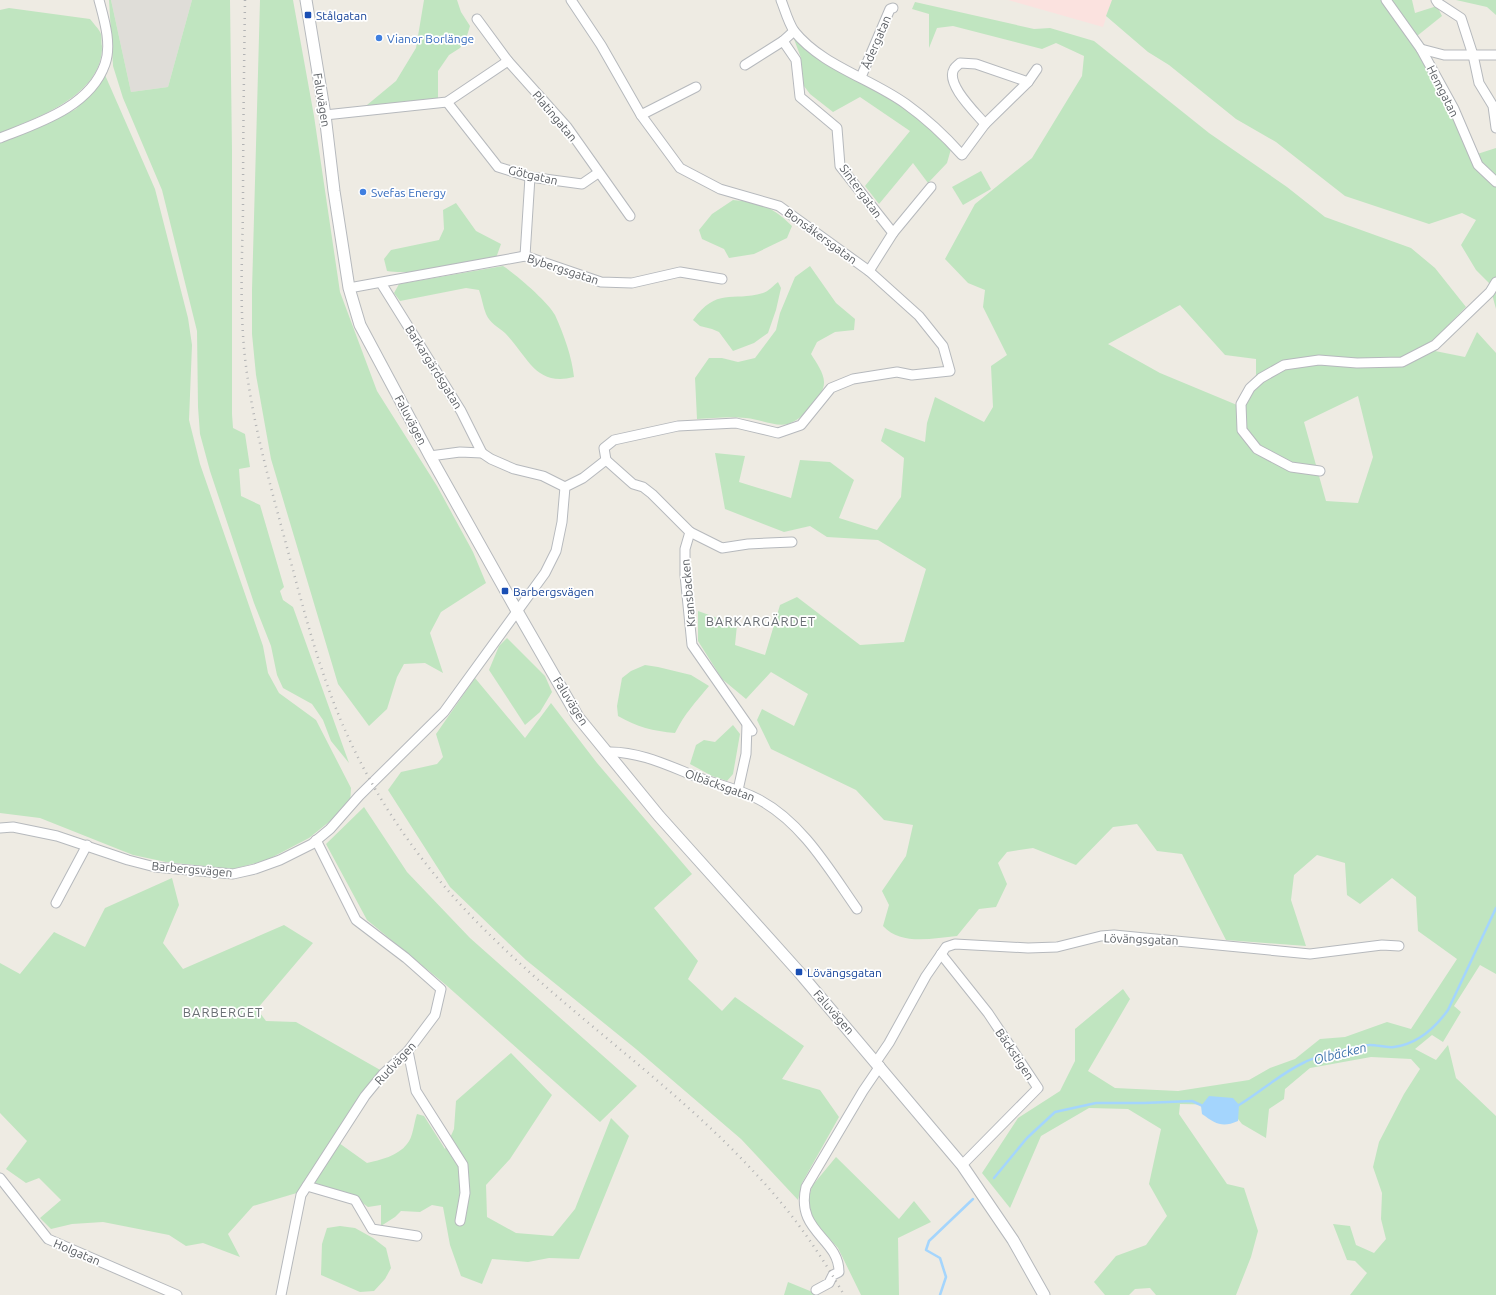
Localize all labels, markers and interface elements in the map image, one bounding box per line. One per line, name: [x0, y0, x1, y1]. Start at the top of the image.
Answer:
place label: Stålgatan: [316, 9, 367, 22]
marker: Stålgatan: [303, 10, 313, 20]
street label: Ådergatan: [859, 13, 893, 71]
place label: Vianor Borlänge: [387, 32, 474, 45]
marker: Vianor Borlänge: [374, 33, 384, 43]
street label: Hemgatan: [1424, 63, 1462, 119]
street label: Faluvägen: [311, 72, 333, 128]
street label: Platingatan: [530, 88, 580, 144]
street label: Sintergatan: [837, 162, 885, 220]
street label: Götgatan: [507, 163, 559, 187]
place label: Svefas Energy: [371, 186, 446, 199]
marker: Svefas Energy: [358, 187, 368, 197]
street label: Bonsåkersgatan: [782, 205, 860, 267]
street label: Bybergsgatan: [526, 251, 600, 287]
street label: Barkargärdsgatan: [403, 323, 465, 411]
street label: Faluvägen: [392, 393, 430, 447]
street label: Kransbacken: [679, 558, 697, 628]
place label: Barbergsvägen: [513, 585, 594, 598]
marker: Barbergsvägen: [500, 586, 510, 596]
district label: BARKARGÄRDET: [706, 613, 816, 628]
street label: Faluvägen: [551, 674, 591, 728]
street label: Olbäcksgatan: [683, 766, 757, 804]
street label: Barbergsvägen: [151, 859, 233, 879]
street label: Lövängsgatan: [1103, 931, 1179, 947]
place label: Lövängsgatan: [807, 966, 882, 979]
marker: Lövängsgatan: [794, 967, 804, 977]
street label: Faluvägen: [811, 987, 857, 1037]
district label: BARBERGET: [183, 1005, 263, 1019]
street label: Bäckstigen: [993, 1026, 1037, 1082]
street label: Rudvägen: [372, 1039, 418, 1087]
water label: Olbäcken: [1312, 1040, 1368, 1066]
street label: Holgatan: [52, 1236, 102, 1268]

